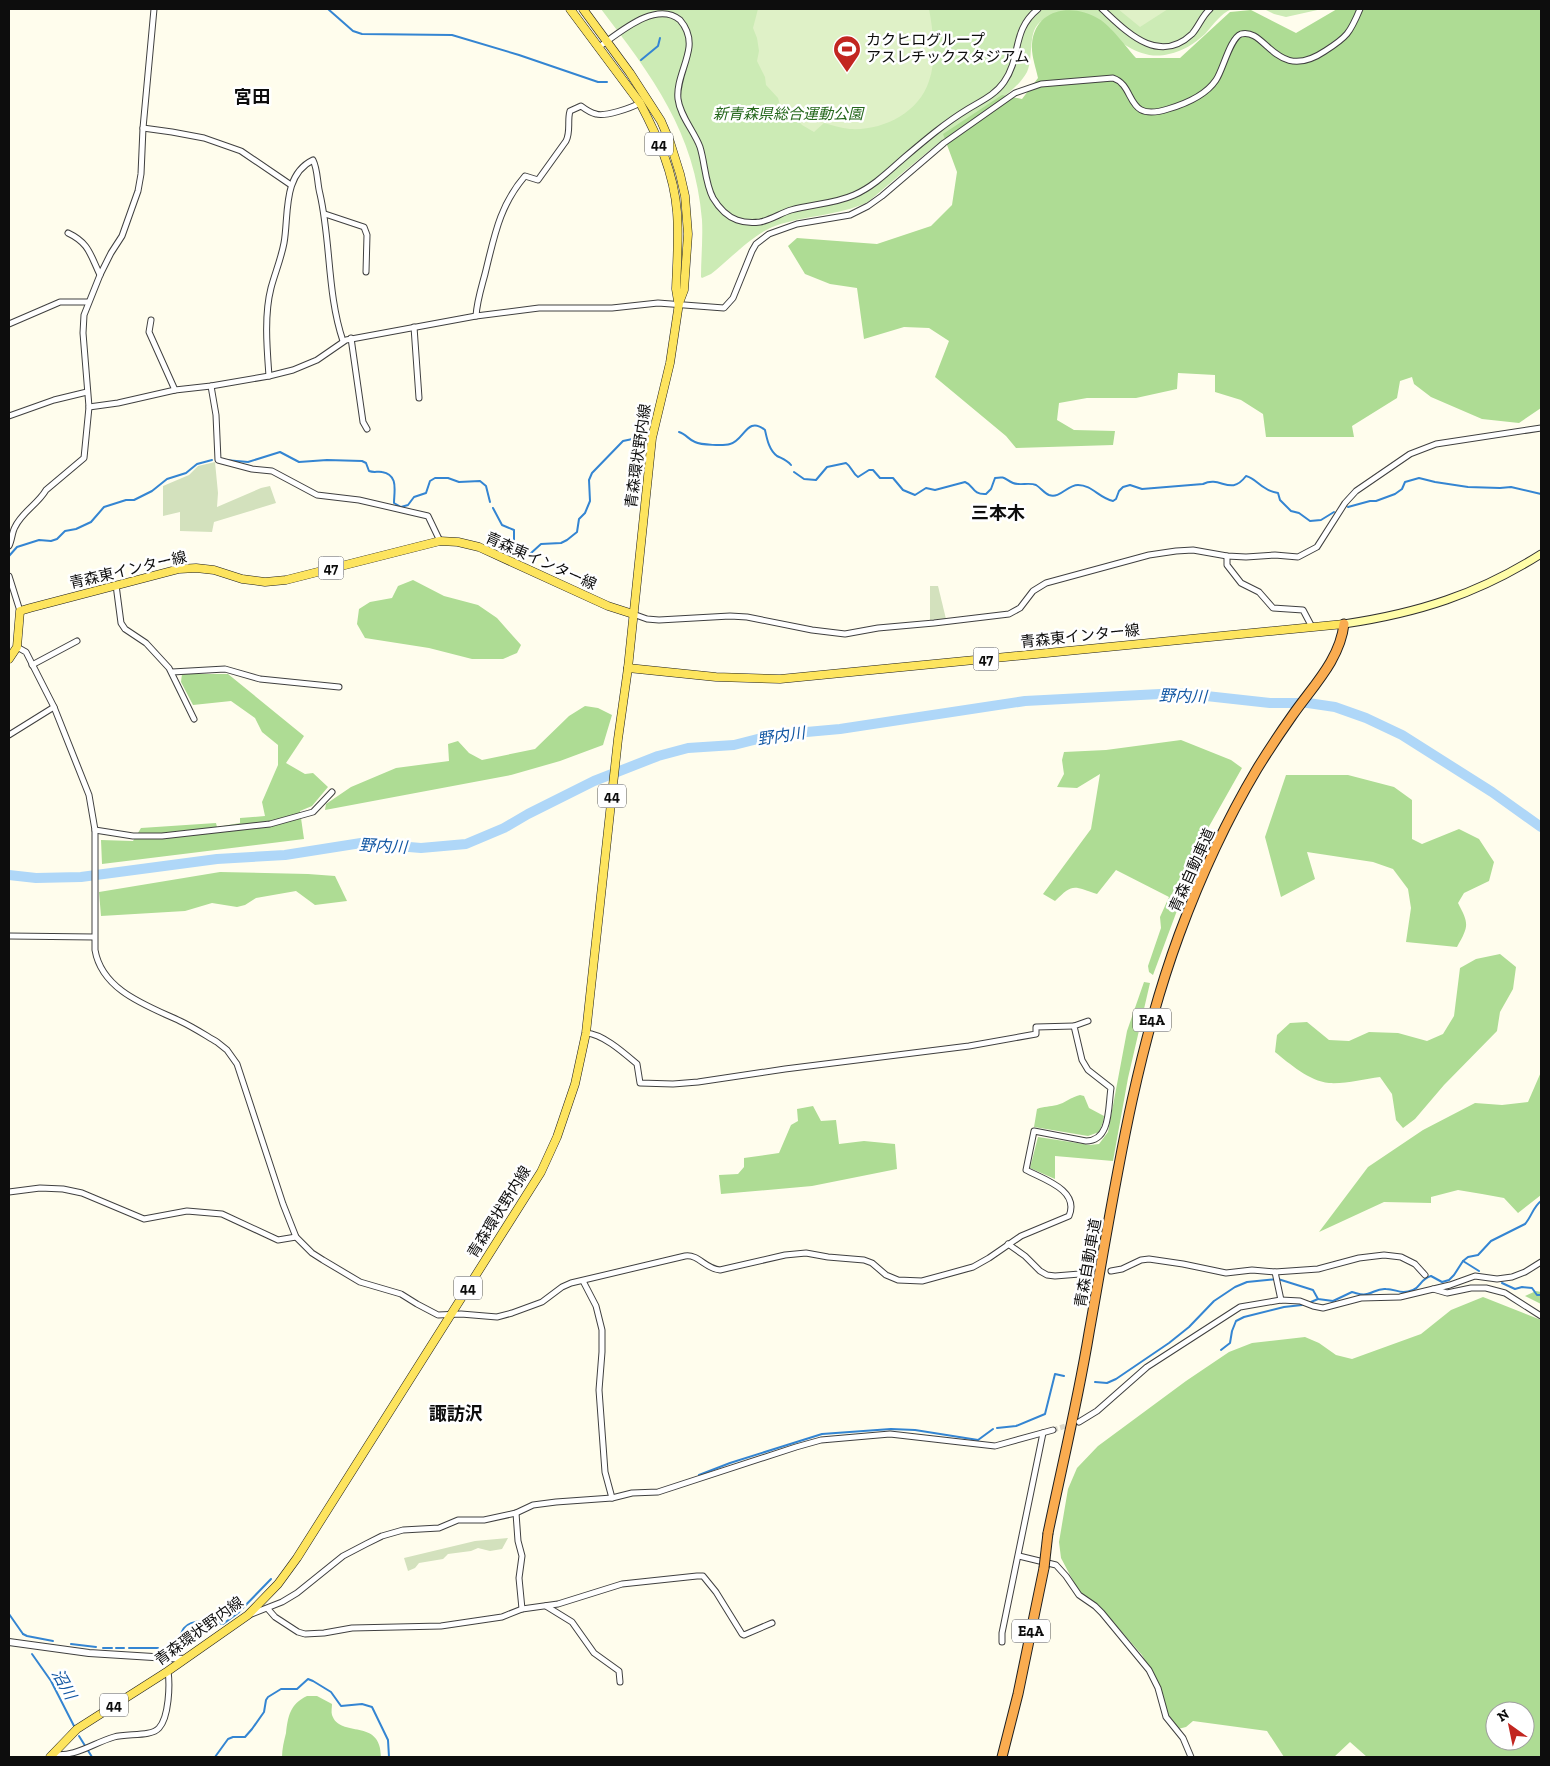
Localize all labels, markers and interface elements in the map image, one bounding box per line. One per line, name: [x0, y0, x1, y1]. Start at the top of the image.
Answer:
place label: カクヒログループ アスレチックスタジアム: [866, 31, 1030, 66]
sports icon: カクヒログループ アスレチックスタジアム: [832, 34, 862, 73]
district label: 宮田: [234, 86, 270, 108]
park label: 新青森県総合運動公園: [713, 105, 865, 123]
road number: 44: [645, 132, 673, 156]
street label: 青森環状野内線: [622, 403, 654, 509]
district label: 三本木: [971, 502, 1025, 524]
street label: 青森東インター線: [483, 528, 599, 594]
street label: 青森東インター線: [68, 548, 188, 592]
road number: 47: [318, 556, 344, 580]
street label: 青森東インター線: [1019, 621, 1141, 651]
road number: 47: [974, 648, 998, 671]
water label: 野内川: [1159, 686, 1209, 706]
water label: 野内川: [756, 723, 808, 749]
road number: 44: [598, 784, 626, 808]
street label: 青森自動車道: [1165, 825, 1219, 915]
water label: 野内川: [359, 835, 409, 857]
road number: E4A: [1133, 1008, 1171, 1032]
street label: 青森環状野内線: [464, 1163, 534, 1261]
street label: 青森自動車道: [1071, 1217, 1105, 1309]
road number: 44: [454, 1276, 482, 1300]
district label: 諏訪沢: [429, 1403, 483, 1425]
street label: 青森環状野内線: [151, 1593, 247, 1669]
road number: E4A: [1012, 1620, 1050, 1642]
water label: 沼川: [48, 1665, 81, 1704]
road number: 44: [100, 1694, 128, 1716]
north arrow: [1485, 1701, 1535, 1751]
text: N: [1494, 1705, 1513, 1726]

